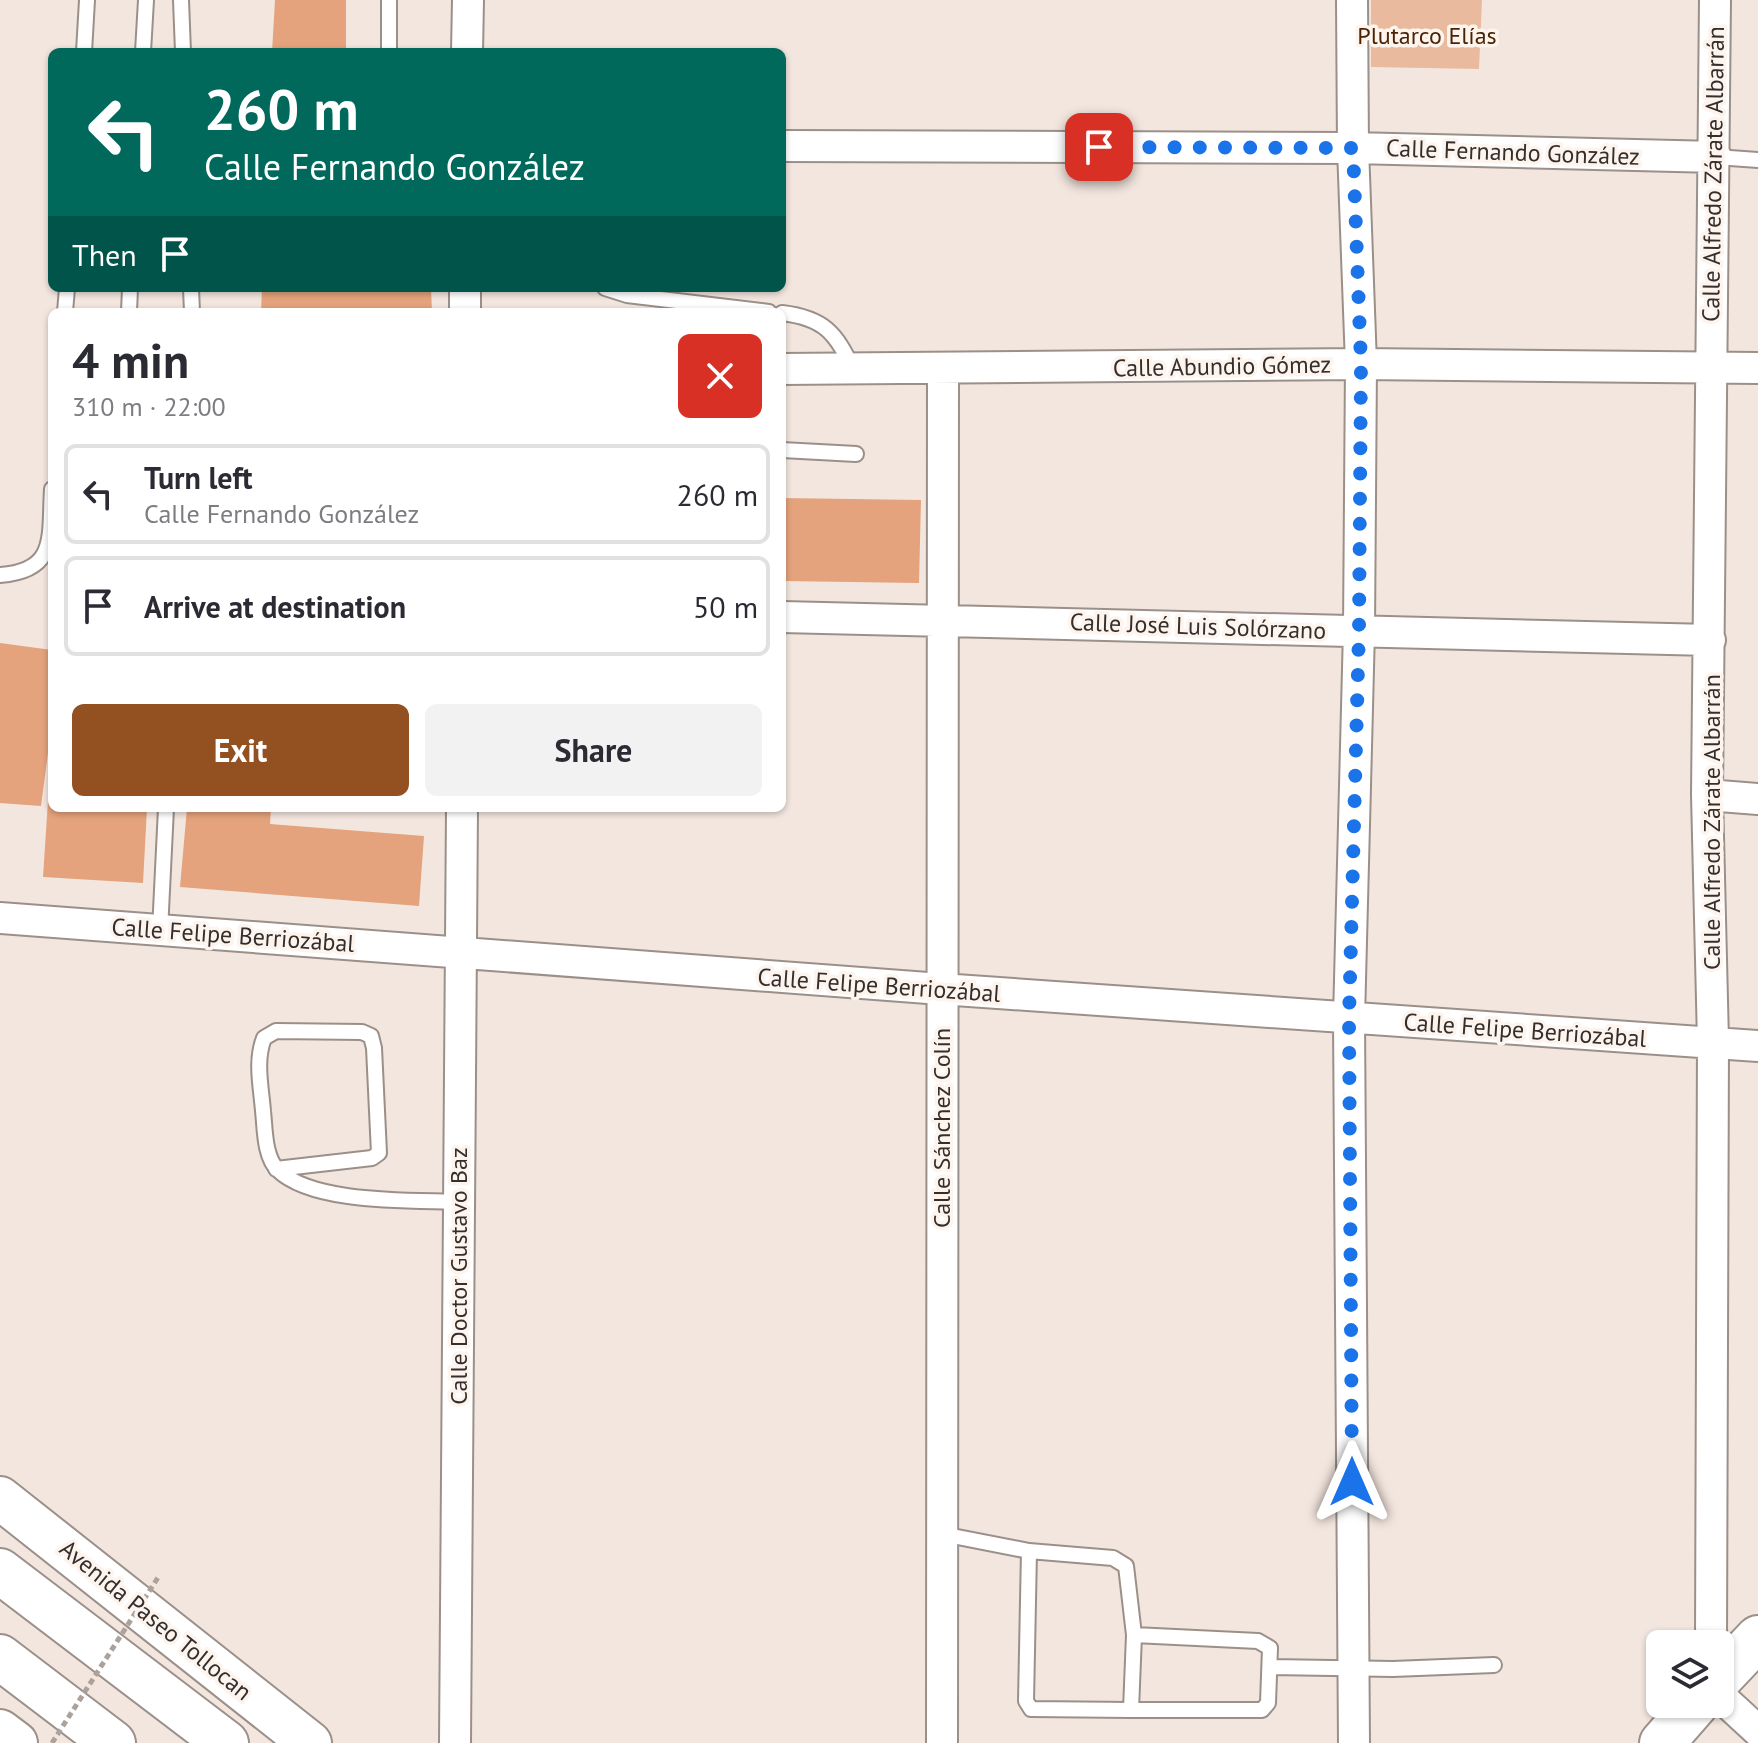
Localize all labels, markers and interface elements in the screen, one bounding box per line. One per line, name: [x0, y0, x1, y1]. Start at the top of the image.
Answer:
park label: Plutarco Elías: [1357, 20, 1497, 51]
street label: Calle Alfredo Zárate Albarrán: [1695, 26, 1731, 322]
text: 260 m: [204, 73, 359, 145]
icon: left: [72, 80, 176, 184]
pin: [1065, 113, 1133, 181]
icon: arrive: [1077, 125, 1121, 169]
street label: Calle Fernando González: [1386, 132, 1640, 172]
text: Calle Fernando González: [204, 143, 585, 190]
icon: arrive: [153, 232, 197, 276]
text: Then: [72, 235, 137, 274]
text: 4 min: [72, 329, 189, 391]
button: close: [678, 334, 762, 418]
street label: Calle Abundio Gómez: [1113, 349, 1331, 383]
text: 310 m · 22:00: [72, 390, 226, 423]
text: Turn left: [144, 458, 252, 497]
icon: left: [76, 472, 120, 516]
text: 260 m: [677, 475, 758, 514]
text: Calle Fernando González: [144, 497, 419, 530]
icon: arrive: [76, 584, 120, 628]
text: Arrive at destination: [144, 587, 406, 626]
text: 50 m: [693, 587, 758, 626]
street label: Calle José Luis Solórzano: [1069, 606, 1327, 646]
street label: Calle Alfredo Zárate Albarrán: [1696, 674, 1727, 970]
button: Exit: [72, 704, 409, 796]
button: Share: [425, 704, 762, 796]
street label: Calle Felipe Berriozábal: [111, 911, 355, 959]
street label: Calle Felipe Berriozábal: [757, 961, 1001, 1009]
street label: Calle Felipe Berriozábal: [1403, 1006, 1647, 1054]
street label: Calle Sánchez Colín: [926, 1028, 957, 1228]
street label: Calle Doctor Gustavo Baz: [443, 1147, 474, 1405]
position arrow: [1310, 1440, 1394, 1524]
street label: Avenida Paseo Tollocan: [54, 1533, 258, 1707]
map controls: [1646, 1630, 1734, 1718]
button: layers: [1646, 1630, 1734, 1718]

